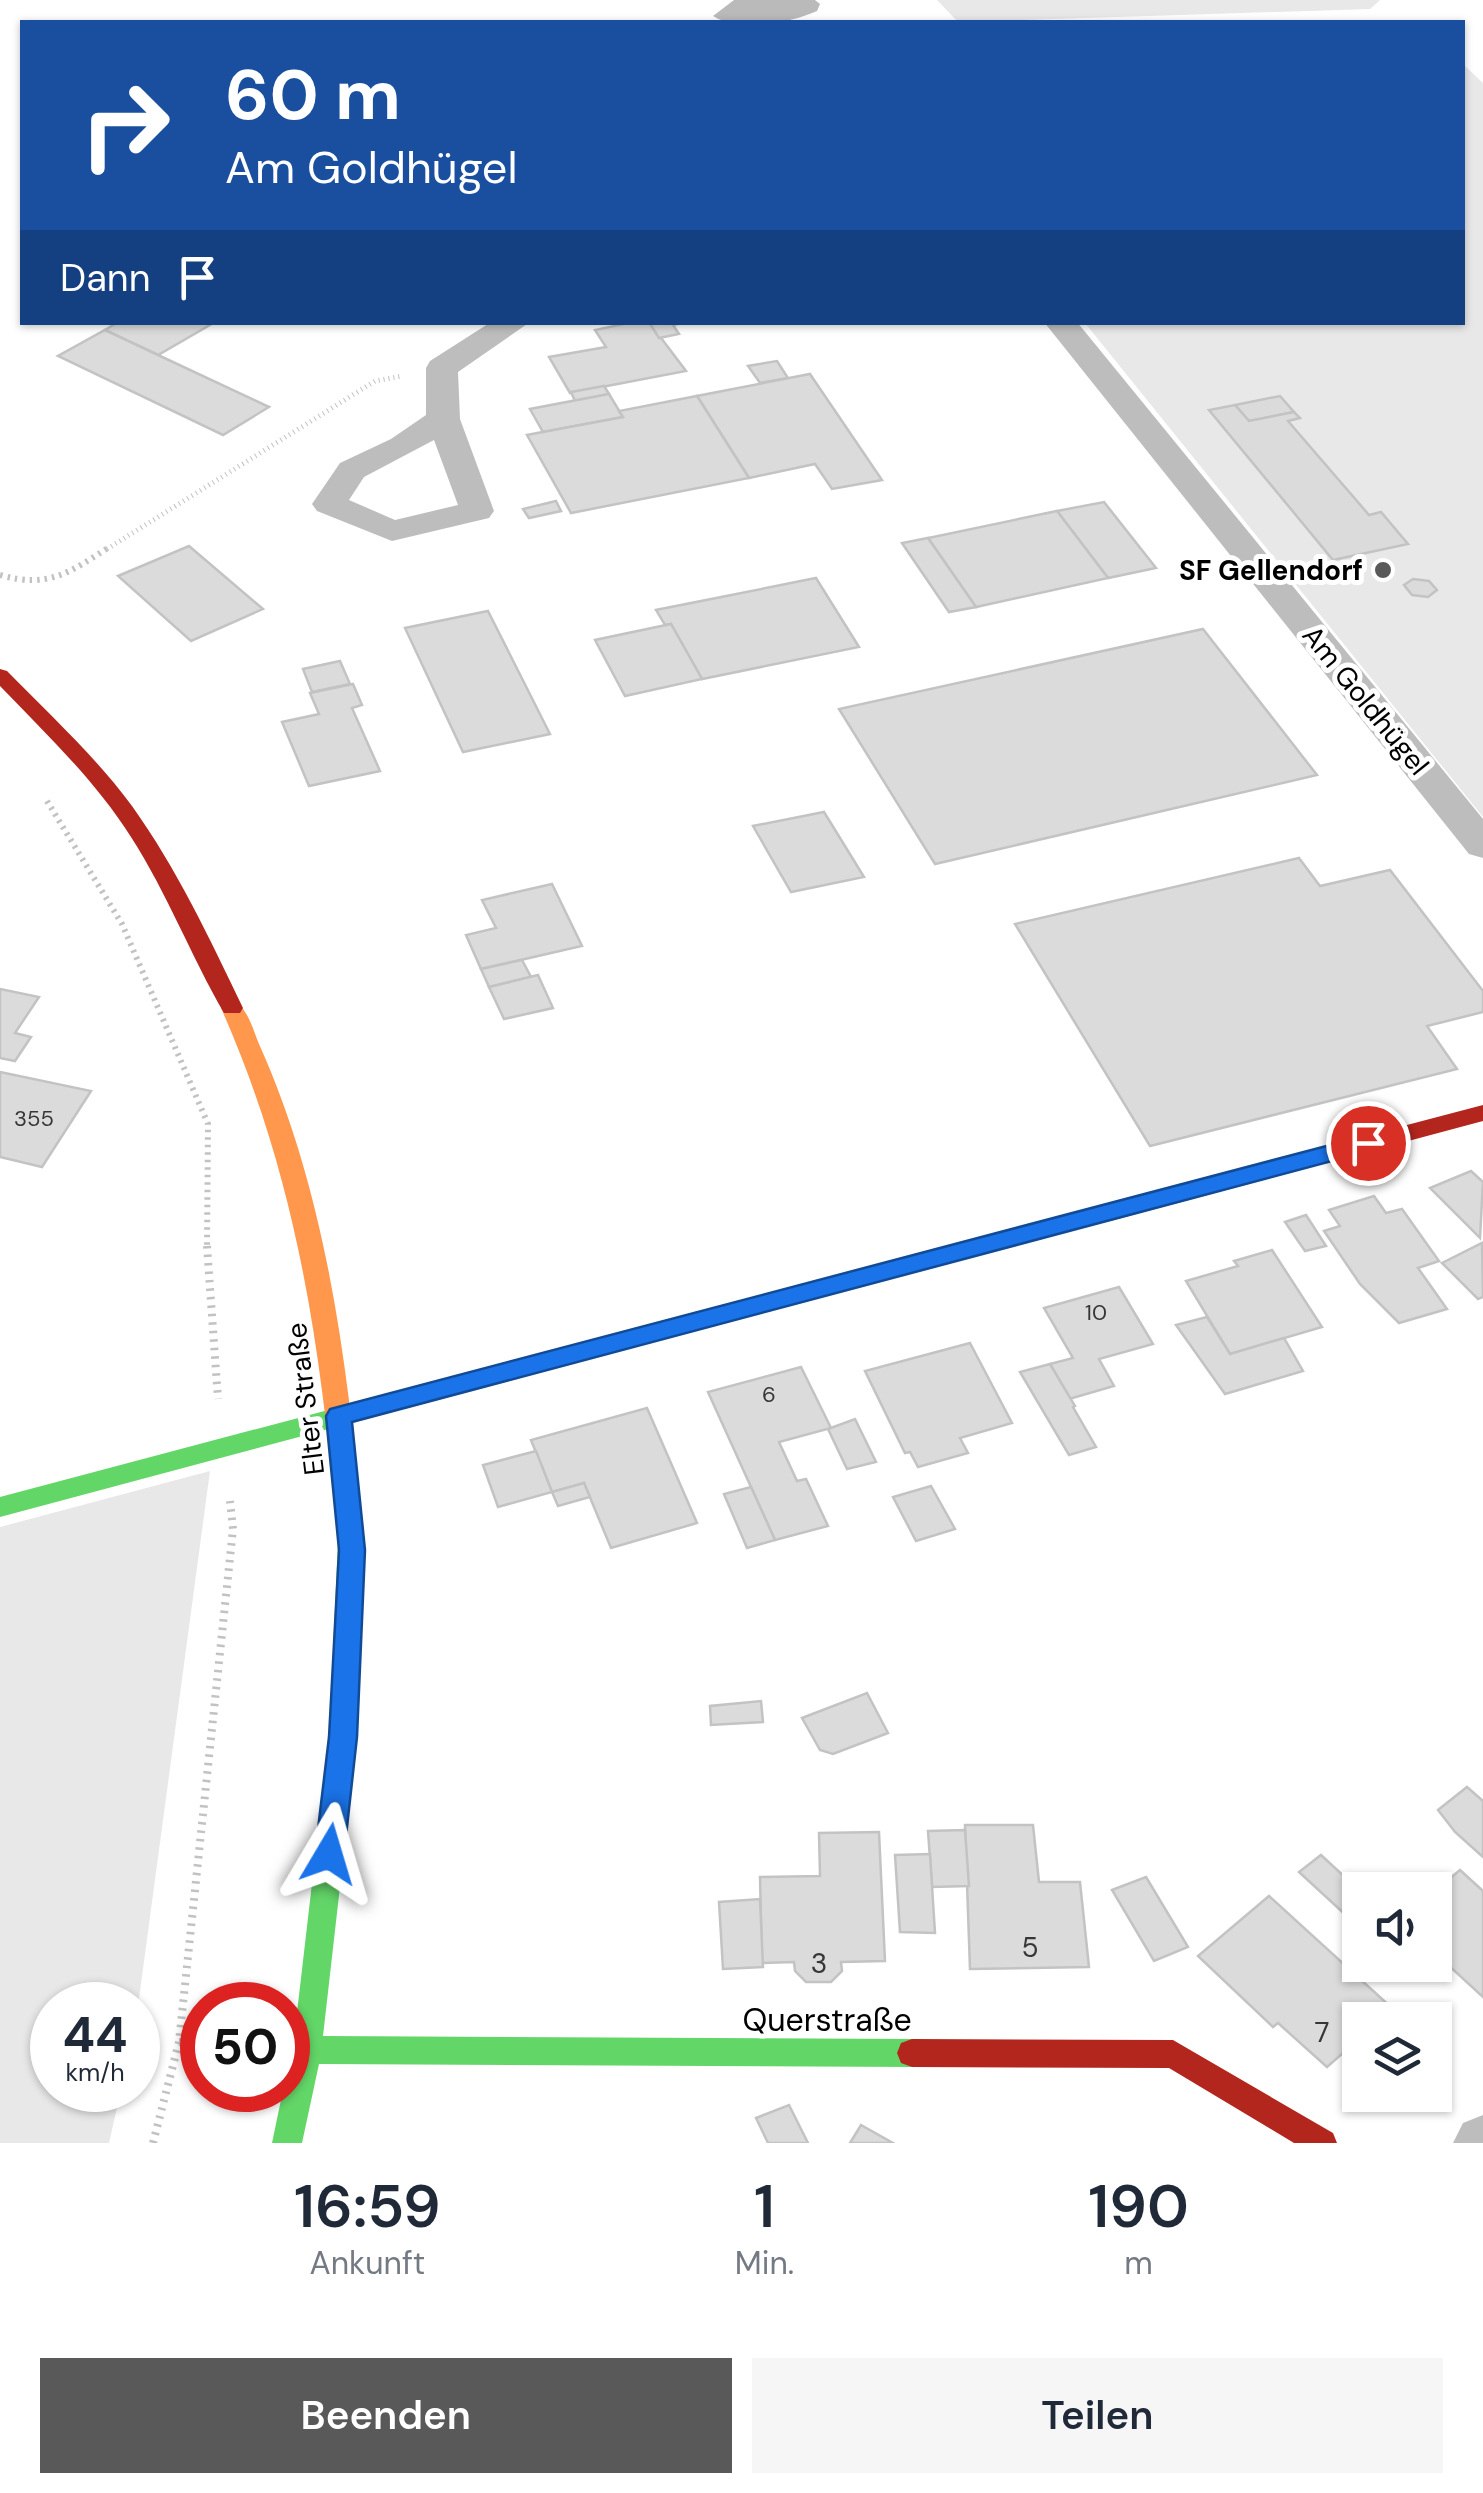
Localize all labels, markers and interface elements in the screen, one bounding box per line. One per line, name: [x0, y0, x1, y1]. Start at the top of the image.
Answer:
text: 60 m: [225, 50, 401, 141]
icon: right: [60, 60, 190, 190]
text: Am Goldhügel: [225, 138, 517, 197]
icon: arrive: [170, 250, 225, 305]
text: Dann: [60, 253, 150, 303]
place label: SF Gellendorf: [1179, 552, 1363, 589]
marker: SF Gellendorf: [1372, 559, 1394, 581]
street label: Am Goldhügel: [1294, 618, 1437, 783]
pin: [1326, 1101, 1411, 1186]
house number: 355: [14, 1104, 54, 1133]
icon: arrive: [1341, 1116, 1396, 1171]
house number: 10: [1085, 1298, 1107, 1327]
street label: Elter Straße: [278, 1321, 333, 1477]
house number: 6: [762, 1380, 776, 1409]
position arrow: [277, 1802, 381, 1906]
map controls: [1342, 1872, 1452, 2112]
button: sound: [1342, 1872, 1452, 1982]
house number: 5: [1021, 1929, 1039, 1966]
house number: 3: [811, 1945, 827, 1982]
speed limit sign: 50: [180, 1982, 310, 2112]
street label: Querstraße: [742, 1999, 912, 2041]
text: 44: [63, 2002, 128, 2068]
button: layers: [1342, 2002, 1452, 2112]
house number: 7: [1315, 2014, 1329, 2051]
text: km/h: [65, 2056, 125, 2089]
text: 16:59: [294, 2167, 441, 2246]
text: 1: [754, 2167, 775, 2246]
text: 190: [1088, 2167, 1189, 2246]
text: Ankunft: [309, 2242, 425, 2284]
text: Min.: [735, 2242, 794, 2284]
text: m: [1124, 2242, 1153, 2284]
button: Beenden: [40, 2358, 732, 2473]
button: Teilen: [752, 2358, 1443, 2473]

